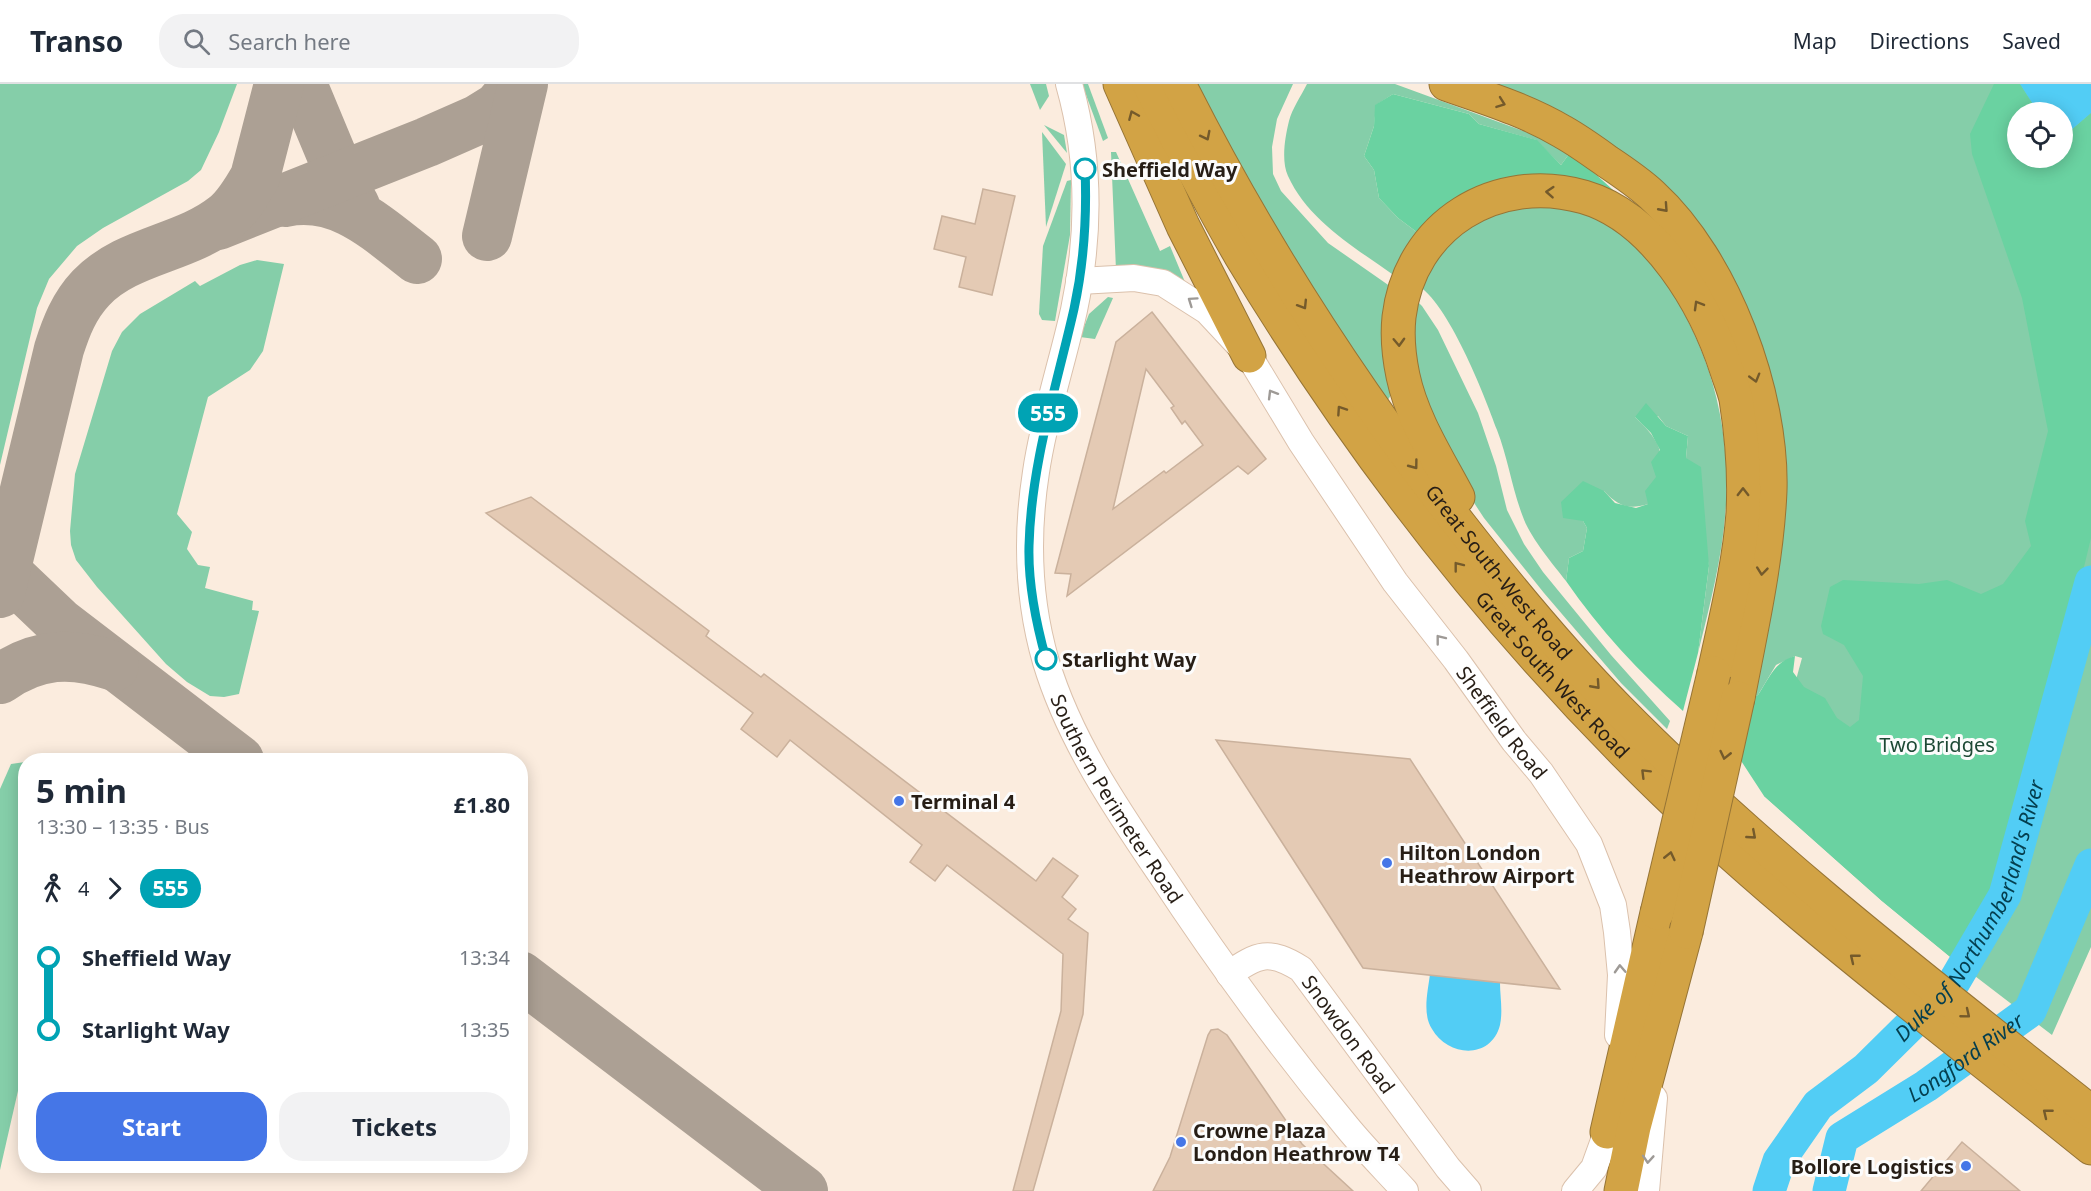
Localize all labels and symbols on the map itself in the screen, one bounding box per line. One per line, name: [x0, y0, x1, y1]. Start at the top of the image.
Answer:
one-way arrow: [1495, 96, 1506, 108]
one-way arrow: [1129, 110, 1141, 121]
one-way arrow: [1198, 130, 1210, 141]
place label: Sheffield Way: [1102, 156, 1238, 183]
marker: Sheffield Way: [1074, 158, 1096, 180]
one-way arrow: [1546, 186, 1555, 199]
one-way arrow: [1657, 201, 1668, 211]
one-way arrow: [1188, 297, 1199, 308]
one-way arrow: [1296, 299, 1308, 309]
one-way arrow: [1694, 301, 1705, 311]
one-way arrow: [1393, 338, 1406, 347]
one-way arrow: [1748, 372, 1760, 383]
one-way arrow: [1268, 390, 1280, 400]
line badge: 555: [1014, 394, 1082, 432]
one-way arrow: [1337, 406, 1348, 417]
one-way arrow: [1407, 459, 1418, 470]
street label: Great South-West Road: [1420, 479, 1579, 665]
one-way arrow: [1737, 487, 1749, 496]
one-way arrow: [1454, 562, 1465, 573]
one-way arrow: [1756, 567, 1769, 576]
street label: Great South West Road: [1470, 585, 1636, 764]
one-way arrow: [1436, 635, 1447, 646]
place label: Starlight Way: [1062, 646, 1197, 673]
marker: Starlight Way: [1035, 648, 1057, 670]
street label: Sheffield Road: [1451, 660, 1554, 785]
one-way arrow: [1589, 679, 1600, 689]
street label: Southern Perimeter Road: [1045, 690, 1190, 908]
park label: Two Bridges: [1879, 731, 1995, 758]
one-way arrow: [1720, 750, 1733, 760]
one-way arrow: [1641, 769, 1652, 779]
water label: Duke of Northumberland's River: [1888, 775, 2050, 1047]
place label: Terminal 4: [911, 788, 1016, 815]
marker: Terminal 4: [892, 794, 906, 808]
one-way arrow: [1745, 828, 1756, 839]
place label: Hilton London Heathrow Airport: [1399, 839, 1575, 889]
one-way arrow: [1663, 851, 1676, 861]
marker: Hilton London Heathrow Airport: [1380, 856, 1394, 870]
one-way arrow: [1849, 954, 1860, 965]
one-way arrow: [1614, 965, 1627, 974]
street label: Snowdon Road: [1296, 969, 1402, 1099]
water label: Longford River: [1902, 1005, 2030, 1108]
one-way arrow: [1960, 1006, 1971, 1017]
one-way arrow: [2043, 1109, 2054, 1120]
place label: Crowne Plaza London Heathrow T4: [1193, 1117, 1400, 1167]
marker: Crowne Plaza London Heathrow T4: [1174, 1135, 1188, 1149]
place label: Bollore Logistics: [1791, 1153, 1954, 1180]
one-way arrow: [1642, 1154, 1655, 1163]
marker: Bollore Logistics: [1959, 1159, 1973, 1173]

